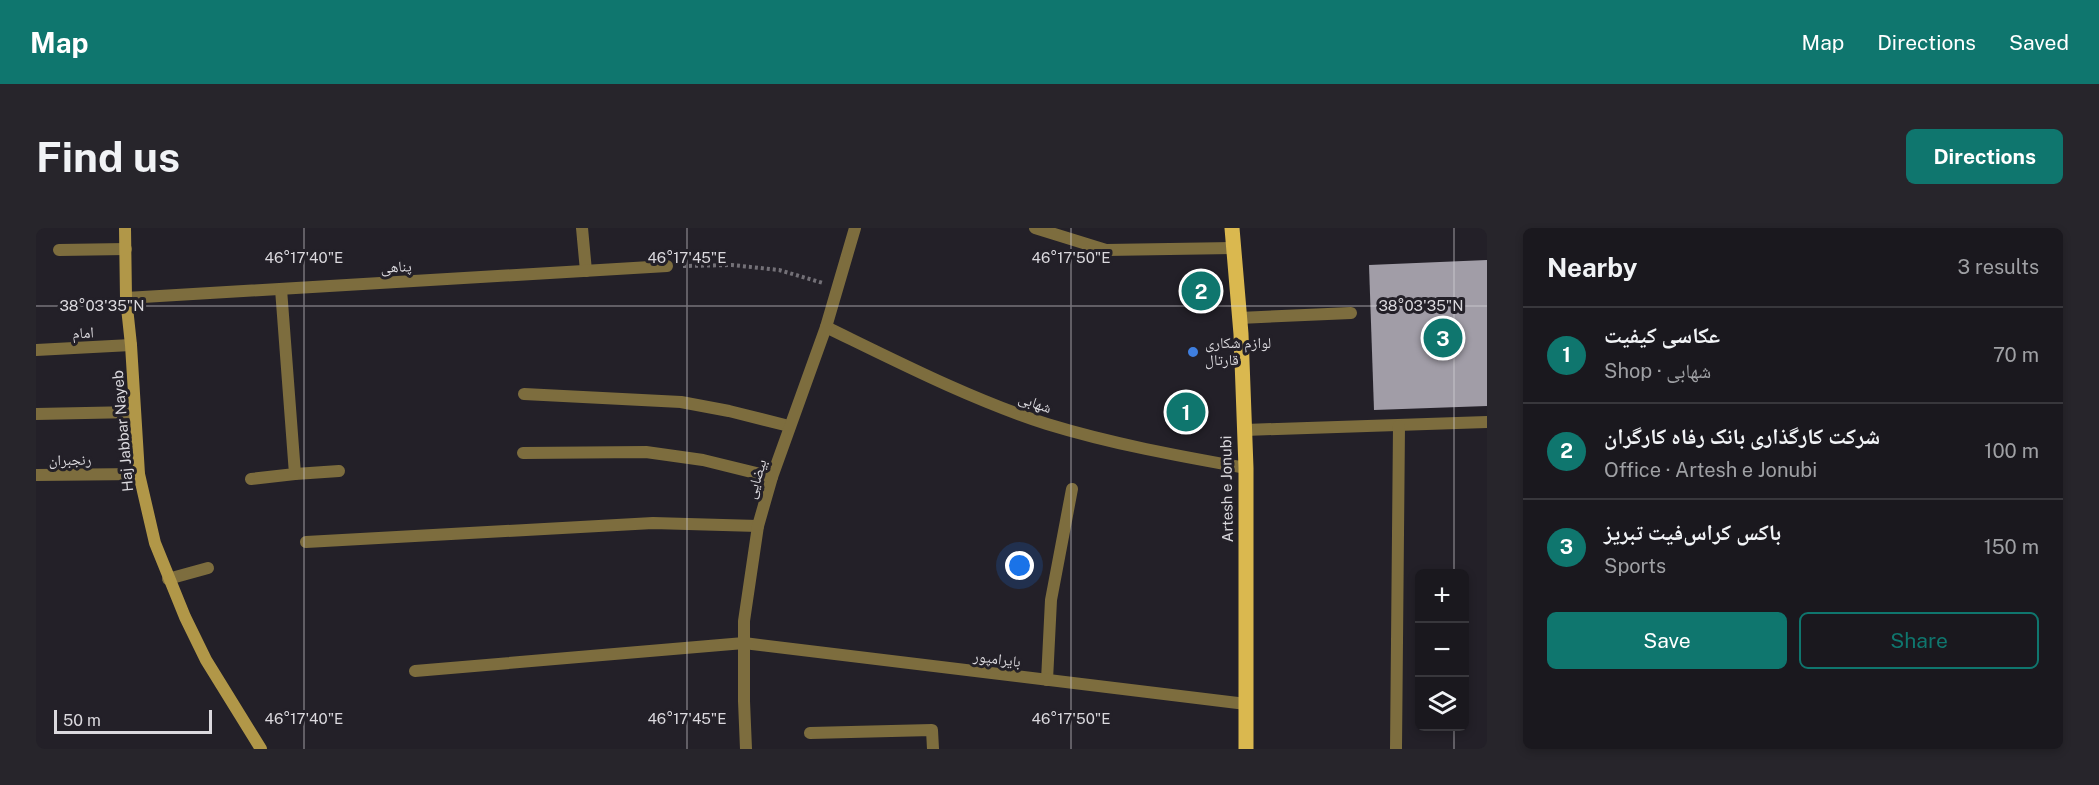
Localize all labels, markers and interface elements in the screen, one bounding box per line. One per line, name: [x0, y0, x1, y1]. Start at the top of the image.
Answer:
text: Map: [30, 26, 89, 59]
text: Map: [1802, 30, 1844, 55]
text: Directions: [1877, 30, 1976, 55]
text: Saved: [2009, 30, 2069, 55]
button: Directions: [1906, 129, 2063, 184]
text: Find us: [36, 132, 180, 181]
text: 46°17'40"E: [265, 249, 343, 266]
text: 46°17'45"E: [647, 249, 727, 266]
text: 46°17'50"E: [1031, 249, 1111, 266]
text: Nearby: [1547, 252, 1637, 283]
text: 3 results: [1958, 255, 2039, 279]
street label: پناهی: [380, 257, 412, 278]
pin: 2: [1182, 268, 1220, 314]
text: 38°03'35"N: [59, 297, 145, 314]
text: 38°03'35"N: [1378, 297, 1464, 314]
pin: 3: [1424, 316, 1462, 360]
text: عکاسی کیفیت: [1604, 322, 1720, 348]
street label: امام: [72, 323, 94, 344]
place label: لوازم شکاری قارتال: [1205, 334, 1271, 370]
text: 1: [1562, 343, 1571, 367]
text: 70 m: [1993, 343, 2039, 367]
marker: لوازم شکاری قارتال: [1186, 345, 1200, 359]
text: Shop · شهابی: [1604, 359, 1711, 383]
street label: Haj Jabbar Nayeb: [109, 370, 136, 492]
street label: شهابی: [1016, 389, 1054, 418]
pin: 1: [1166, 390, 1206, 435]
text: شرکت کارگذاری بانک رفاه کارگران: [1604, 423, 1880, 449]
street label: Artesh e Jonubi: [1217, 436, 1236, 542]
text: 2: [1560, 439, 1573, 463]
text: 100 m: [1984, 439, 2039, 463]
street label: رنجبران: [48, 451, 92, 470]
street label: بیضایی: [741, 457, 771, 501]
text: Office · Artesh e Jonubi: [1604, 458, 1817, 482]
text: باکس کراس‌فیت تبریز: [1604, 519, 1781, 545]
text: 3: [1560, 535, 1573, 559]
text: 150 m: [1984, 535, 2039, 559]
your location: [1005, 551, 1034, 580]
text: Sports: [1604, 554, 1666, 578]
map controls: [1415, 569, 1469, 731]
button: +: [1415, 569, 1469, 623]
button: Save: [1547, 612, 1787, 669]
button: Share: [1799, 612, 2039, 669]
button: −: [1415, 623, 1469, 677]
street label: بایرامپور: [971, 647, 1022, 671]
button: layers: [1415, 677, 1469, 731]
scale bar: [54, 707, 212, 735]
text: 46°17'40"E: [265, 710, 343, 727]
text: 46°17'45"E: [647, 710, 727, 727]
text: 46°17'50"E: [1031, 710, 1111, 727]
text: 50 m: [63, 711, 101, 730]

